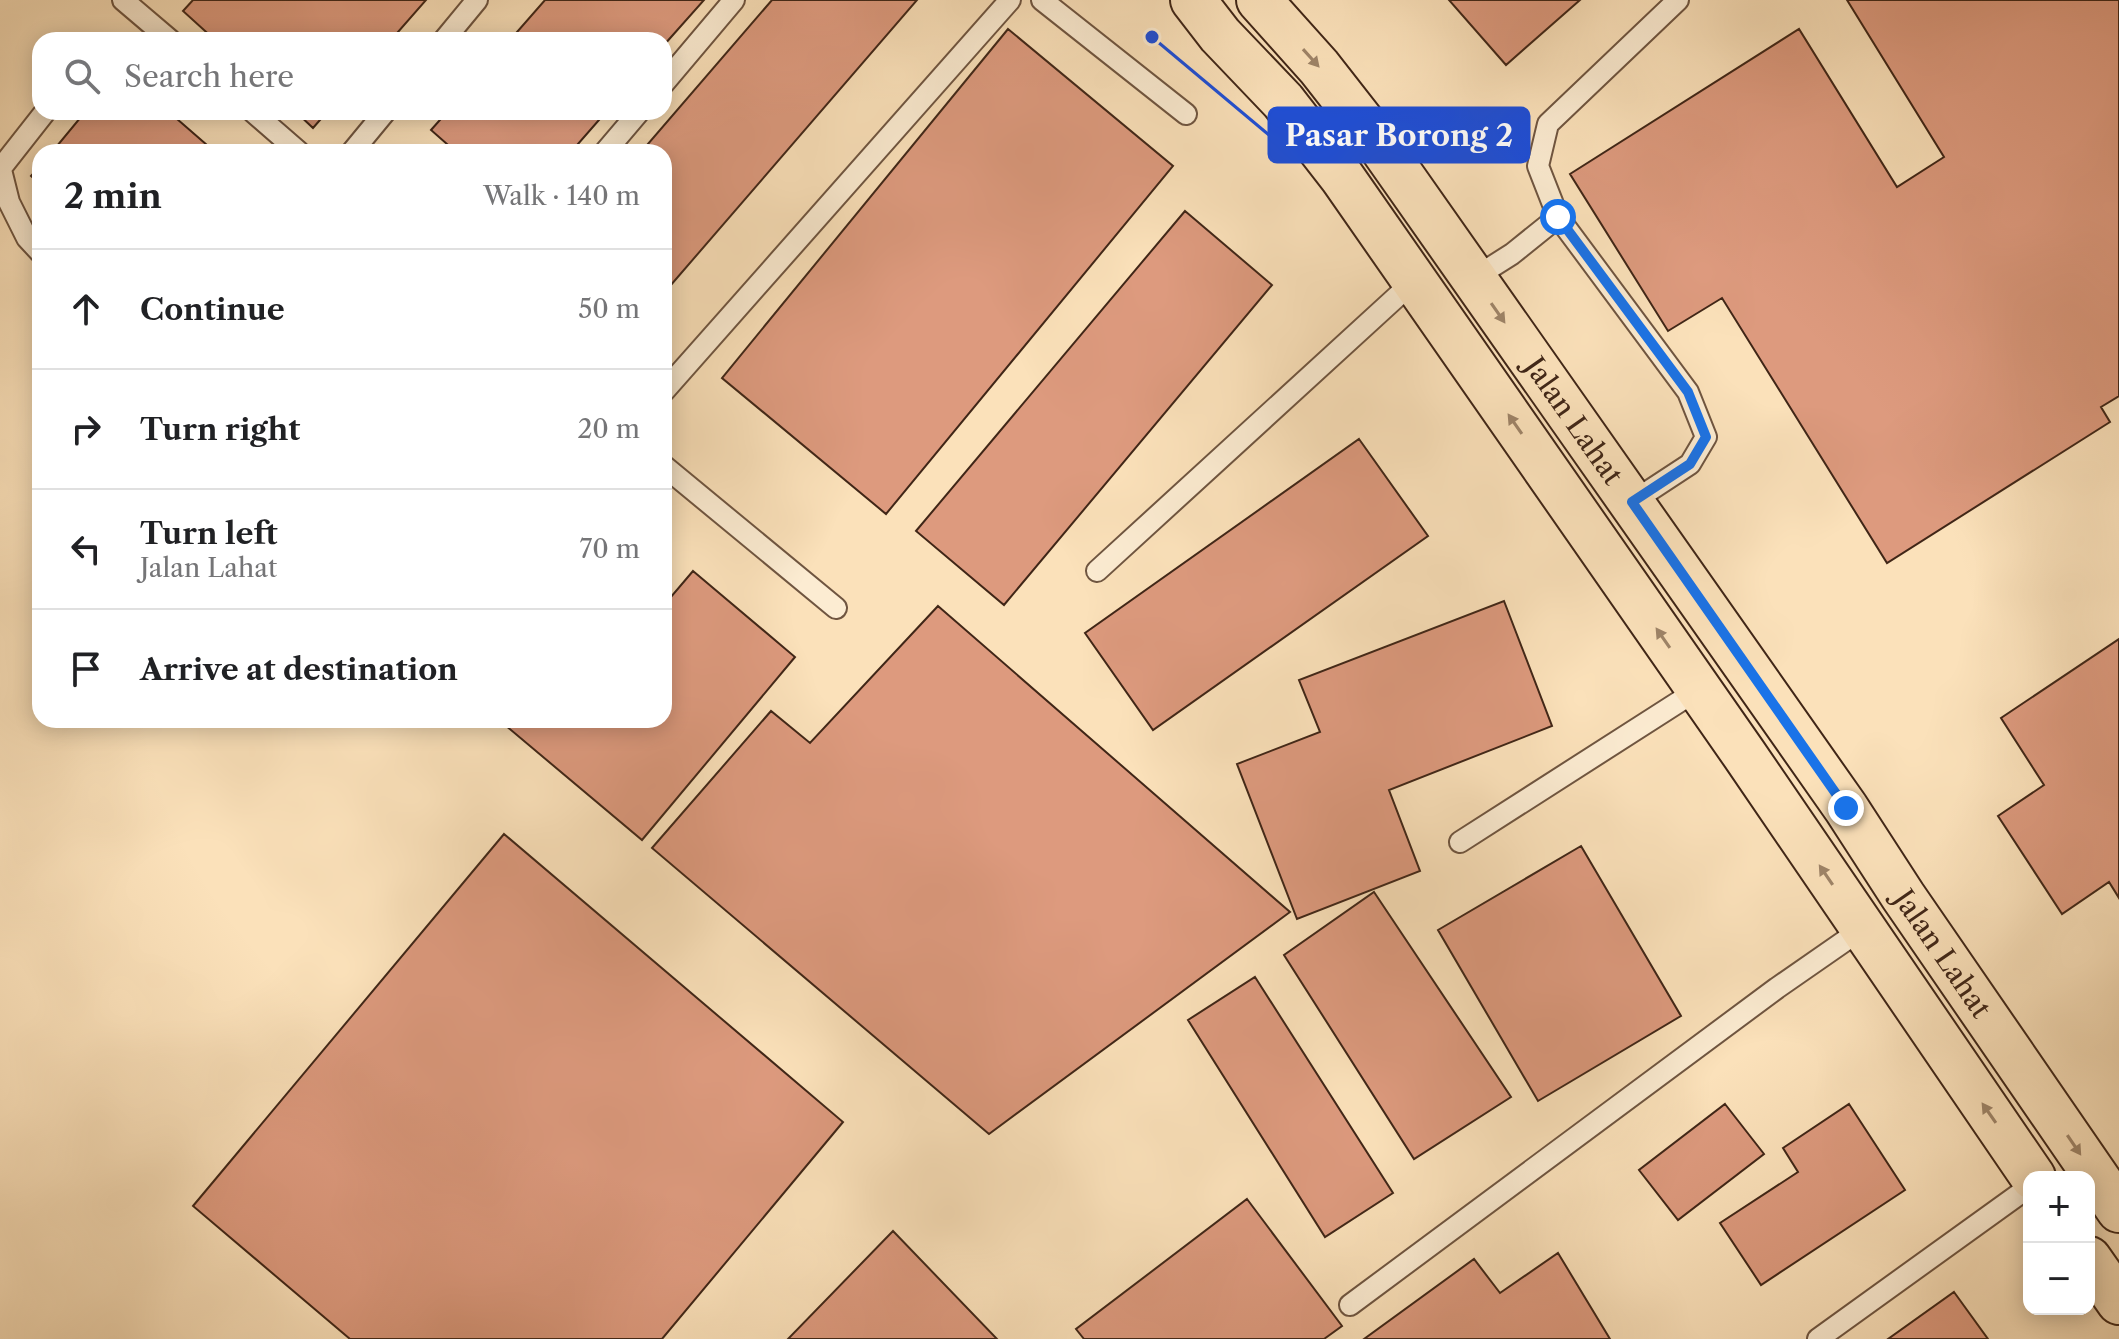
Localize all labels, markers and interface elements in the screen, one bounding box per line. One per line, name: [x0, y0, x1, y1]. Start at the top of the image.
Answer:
search box: [32, 32, 672, 120]
one-way arrow: [1302, 48, 1320, 67]
icon: search: [60, 54, 104, 98]
text: Search here: [124, 58, 294, 95]
callout: Pasar Borong 2: [1269, 108, 1529, 162]
text: Pasar Borong 2: [1285, 117, 1513, 154]
text: 2 min: [64, 175, 162, 217]
text: Walk · 140 m: [483, 180, 640, 212]
route start: [1540, 199, 1576, 235]
icon: ahead: [64, 287, 108, 331]
text: Continue: [140, 291, 285, 328]
text: 50 m: [578, 293, 640, 325]
one-way arrow: [1490, 302, 1505, 323]
street label: Jalan Lahat: [1515, 347, 1630, 491]
icon: right: [64, 407, 108, 451]
text: Turn right: [140, 411, 300, 448]
text: 20 m: [577, 413, 640, 445]
one-way arrow: [1508, 414, 1523, 435]
text: Turn left: [140, 515, 277, 552]
icon: left: [64, 527, 108, 571]
text: 70 m: [580, 533, 640, 565]
text: Jalan Lahat: [140, 552, 277, 584]
one-way arrow: [1656, 627, 1671, 648]
icon: arrive: [64, 647, 108, 691]
text: Arrive at destination: [140, 651, 458, 688]
route end: [1828, 790, 1864, 826]
one-way arrow: [1819, 865, 1834, 886]
street label: Jalan Lahat: [1884, 880, 1999, 1024]
one-way arrow: [1982, 1102, 1997, 1123]
one-way arrow: [2066, 1134, 2081, 1155]
map controls: [2023, 1171, 2095, 1315]
button: +: [2023, 1171, 2095, 1243]
button: −: [2023, 1243, 2095, 1315]

